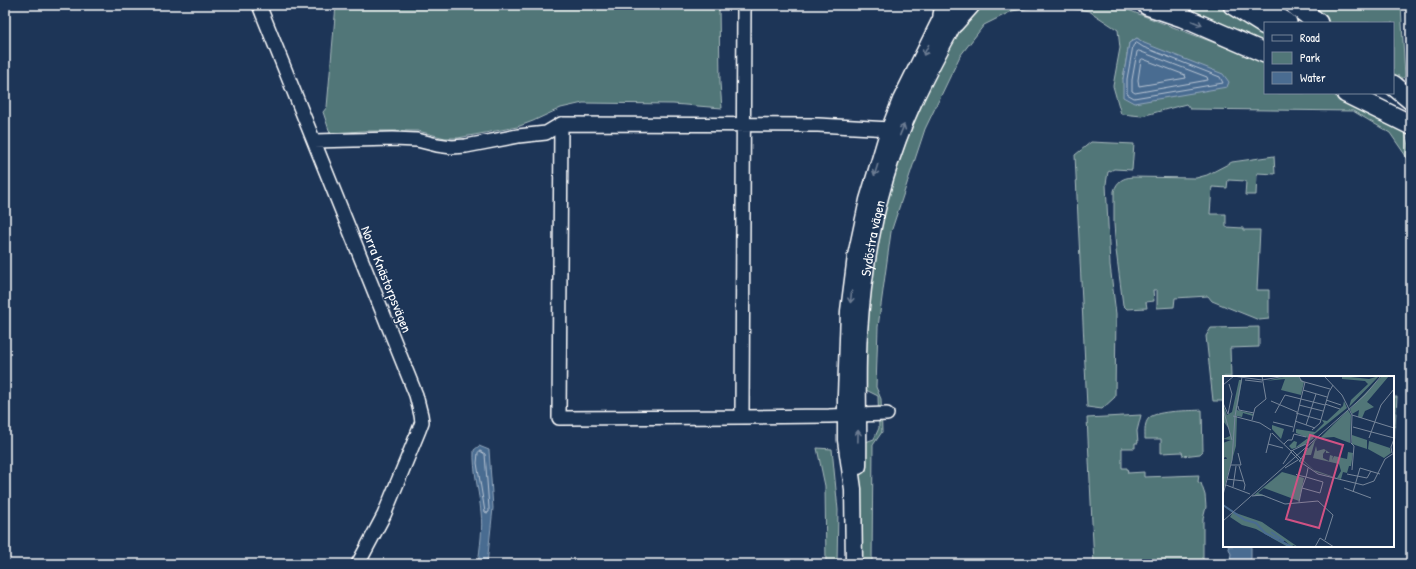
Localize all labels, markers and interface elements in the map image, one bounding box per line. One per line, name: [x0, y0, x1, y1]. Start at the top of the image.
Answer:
one-way arrow: [1191, 20, 1203, 28]
legend: [1264, 22, 1394, 94]
text: Road: [1300, 29, 1320, 46]
one-way arrow: [921, 43, 929, 55]
text: Park: [1300, 49, 1320, 66]
text: Water: [1300, 69, 1326, 86]
one-way arrow: [899, 124, 906, 136]
one-way arrow: [872, 163, 879, 176]
street label: Sydöstra vägen: [855, 198, 888, 277]
street label: Norra Knästorpsvägen: [356, 223, 417, 336]
one-way arrow: [847, 290, 854, 303]
inset map: [1223, 376, 1394, 547]
one-way arrow: [855, 430, 862, 443]

